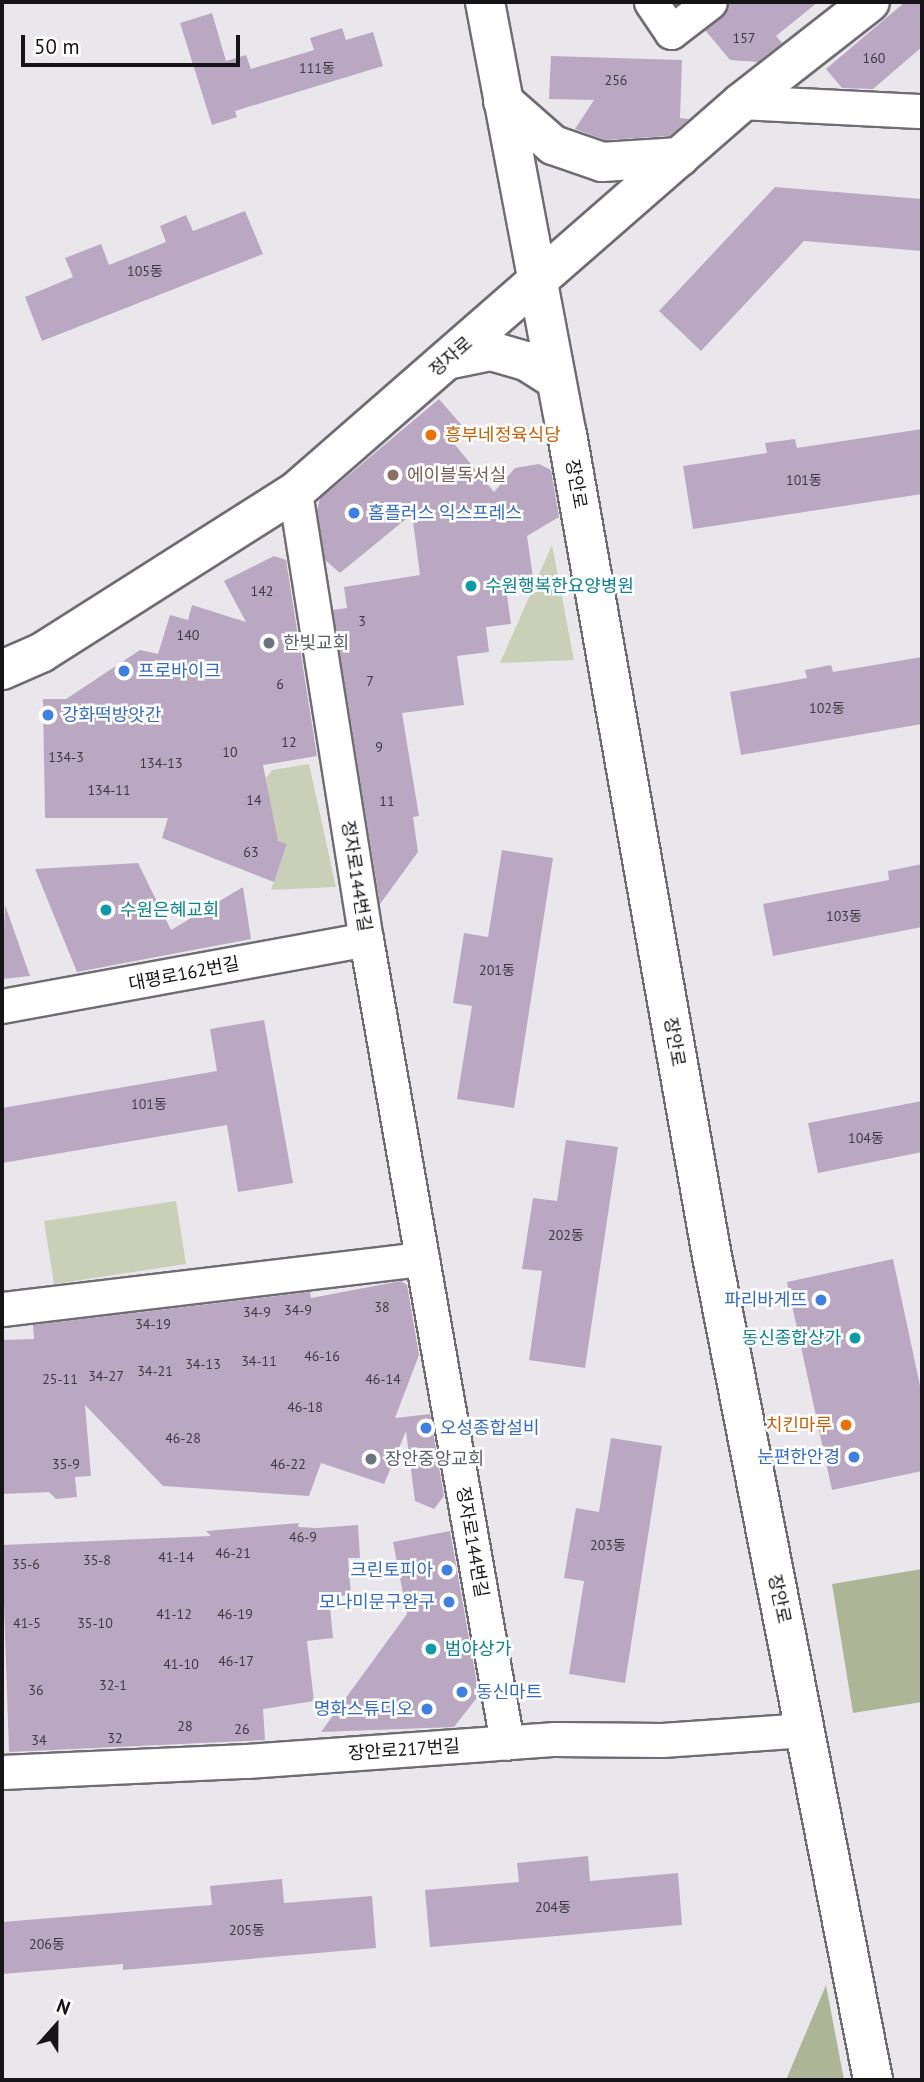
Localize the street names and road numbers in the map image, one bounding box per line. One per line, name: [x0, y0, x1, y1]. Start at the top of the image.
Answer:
street label: 정자로: [425, 333, 477, 381]
street label: 장안로: [561, 458, 591, 510]
street label: 정자로144번길: [337, 819, 375, 933]
street label: 대평로162번길: [127, 953, 241, 995]
street label: 장안로: [659, 1016, 689, 1068]
street label: 정자로144번길: [452, 1485, 492, 1599]
street label: 장안로: [763, 1572, 795, 1626]
street label: 장안로217번길: [347, 1735, 461, 1765]

